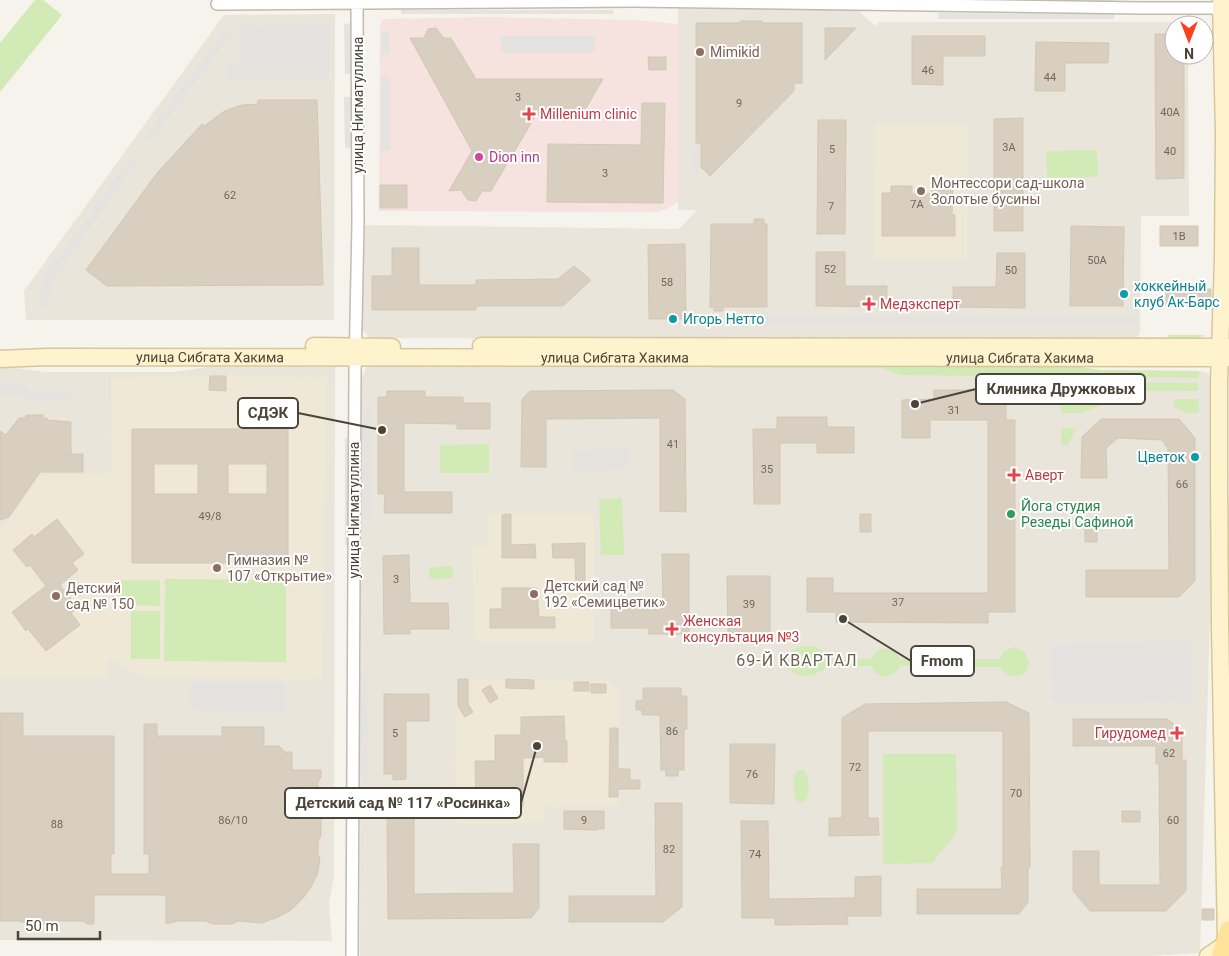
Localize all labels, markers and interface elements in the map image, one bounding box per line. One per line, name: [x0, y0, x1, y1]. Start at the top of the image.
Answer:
north arrow: [1164, 15, 1214, 65]
street label: улица Нигматуллина: [350, 37, 366, 173]
place label: Mimikid: [710, 44, 760, 60]
text: N: [1184, 45, 1194, 61]
marker: Mimikid: [694, 46, 706, 58]
house number: 46: [922, 64, 934, 77]
house number: 44: [1044, 71, 1056, 84]
house number: 3: [515, 91, 521, 104]
house number: 9: [736, 97, 742, 110]
place label: Millenium clinic: [540, 106, 637, 122]
house number: 40А: [1160, 106, 1181, 119]
marker: Millenium clinic: [522, 107, 536, 121]
house number: 3А: [1002, 141, 1017, 154]
house number: 5: [829, 143, 835, 156]
house number: 40: [1164, 145, 1176, 158]
place label: Dion inn: [489, 149, 540, 165]
marker: Dion inn: [473, 151, 485, 163]
house number: 3: [602, 167, 608, 180]
place label: Монтессори сад-школа Золотые бусины: [931, 175, 1085, 207]
marker: Монтессори сад-школа Золотые бусины: [915, 185, 927, 197]
house number: 62: [224, 189, 236, 202]
house number: 7А: [910, 198, 925, 211]
house number: 7: [828, 200, 834, 213]
house number: 1В: [1172, 230, 1186, 243]
house number: 50А: [1087, 254, 1108, 267]
house number: 52: [824, 263, 836, 276]
house number: 50: [1005, 264, 1017, 277]
house number: 58: [661, 276, 673, 289]
place label: хоккейный клуб Ак-Барс: [1134, 278, 1220, 310]
marker: хоккейный клуб Ак-Барс: [1118, 288, 1130, 300]
place label: Медэксперт: [880, 296, 960, 312]
marker: Медэксперт: [862, 297, 876, 311]
place label: Игорь Нетто: [683, 311, 764, 327]
marker: Игорь Нетто: [667, 313, 679, 325]
street label: улица Сибгата Хакима: [136, 349, 284, 365]
street label: улица Сибгата Хакима: [541, 349, 689, 366]
street label: улица Сибгата Хакима: [946, 350, 1094, 366]
callout: Клиника Дружковых: [976, 374, 1145, 404]
text: Клиника Дружковых: [987, 380, 1136, 398]
callout: СДЭК: [238, 398, 298, 428]
text: СДЭК: [248, 404, 289, 422]
house number: 31: [948, 404, 960, 417]
house number: 41: [667, 438, 679, 451]
street label: улица Нигматуллина: [346, 442, 362, 578]
place label: Цветок: [1137, 449, 1185, 465]
marker: Цветок: [1189, 451, 1201, 463]
house number: 35: [761, 463, 773, 476]
place label: Аверт: [1025, 467, 1064, 483]
marker: Аверт: [1007, 468, 1021, 482]
house number: 66: [1176, 478, 1188, 491]
place label: Йога студия Резеды Сафиной: [1021, 498, 1134, 530]
marker: Йога студия Резеды Сафиной: [1005, 508, 1017, 520]
house number: 49/8: [198, 510, 222, 523]
place label: Гимназия № 107 «Открытие»: [227, 552, 333, 584]
marker: Гимназия № 107 «Открытие»: [211, 562, 223, 574]
house number: 3: [393, 573, 399, 586]
place label: Детский сад № 192 «Семицветик»: [544, 578, 666, 610]
place label: Детский сад № 150: [66, 580, 134, 612]
marker: Детский сад № 192 «Семицветик»: [528, 588, 540, 600]
marker: Детский сад № 150: [50, 590, 62, 602]
house number: 37: [892, 596, 904, 609]
house number: 39: [743, 598, 755, 611]
place label: Женская консультация №3: [683, 613, 799, 645]
marker: Женская консультация №3: [665, 622, 679, 636]
callout: Fmom: [911, 646, 974, 676]
district label: 69-Й КВАРТАЛ: [736, 651, 858, 670]
text: Fmom: [921, 652, 963, 670]
house number: 86: [666, 725, 678, 738]
place label: Гирудомед: [1095, 725, 1167, 741]
marker: Гирудомед: [1170, 726, 1184, 740]
house number: 5: [392, 727, 398, 740]
house number: 62: [1163, 747, 1175, 760]
house number: 72: [849, 761, 861, 774]
house number: 76: [746, 768, 758, 781]
house number: 70: [1010, 787, 1022, 800]
callout: Детский сад № 117 «Росинка»: [285, 788, 521, 818]
text: Детский сад № 117 «Росинка»: [295, 794, 511, 812]
house number: 86/10: [218, 814, 248, 827]
house number: 9: [581, 814, 587, 827]
house number: 60: [1167, 814, 1179, 827]
house number: 88: [51, 818, 63, 831]
house number: 82: [663, 843, 675, 856]
house number: 74: [749, 848, 761, 861]
scale bar: [18, 908, 100, 940]
text: 50 m: [25, 917, 59, 935]

